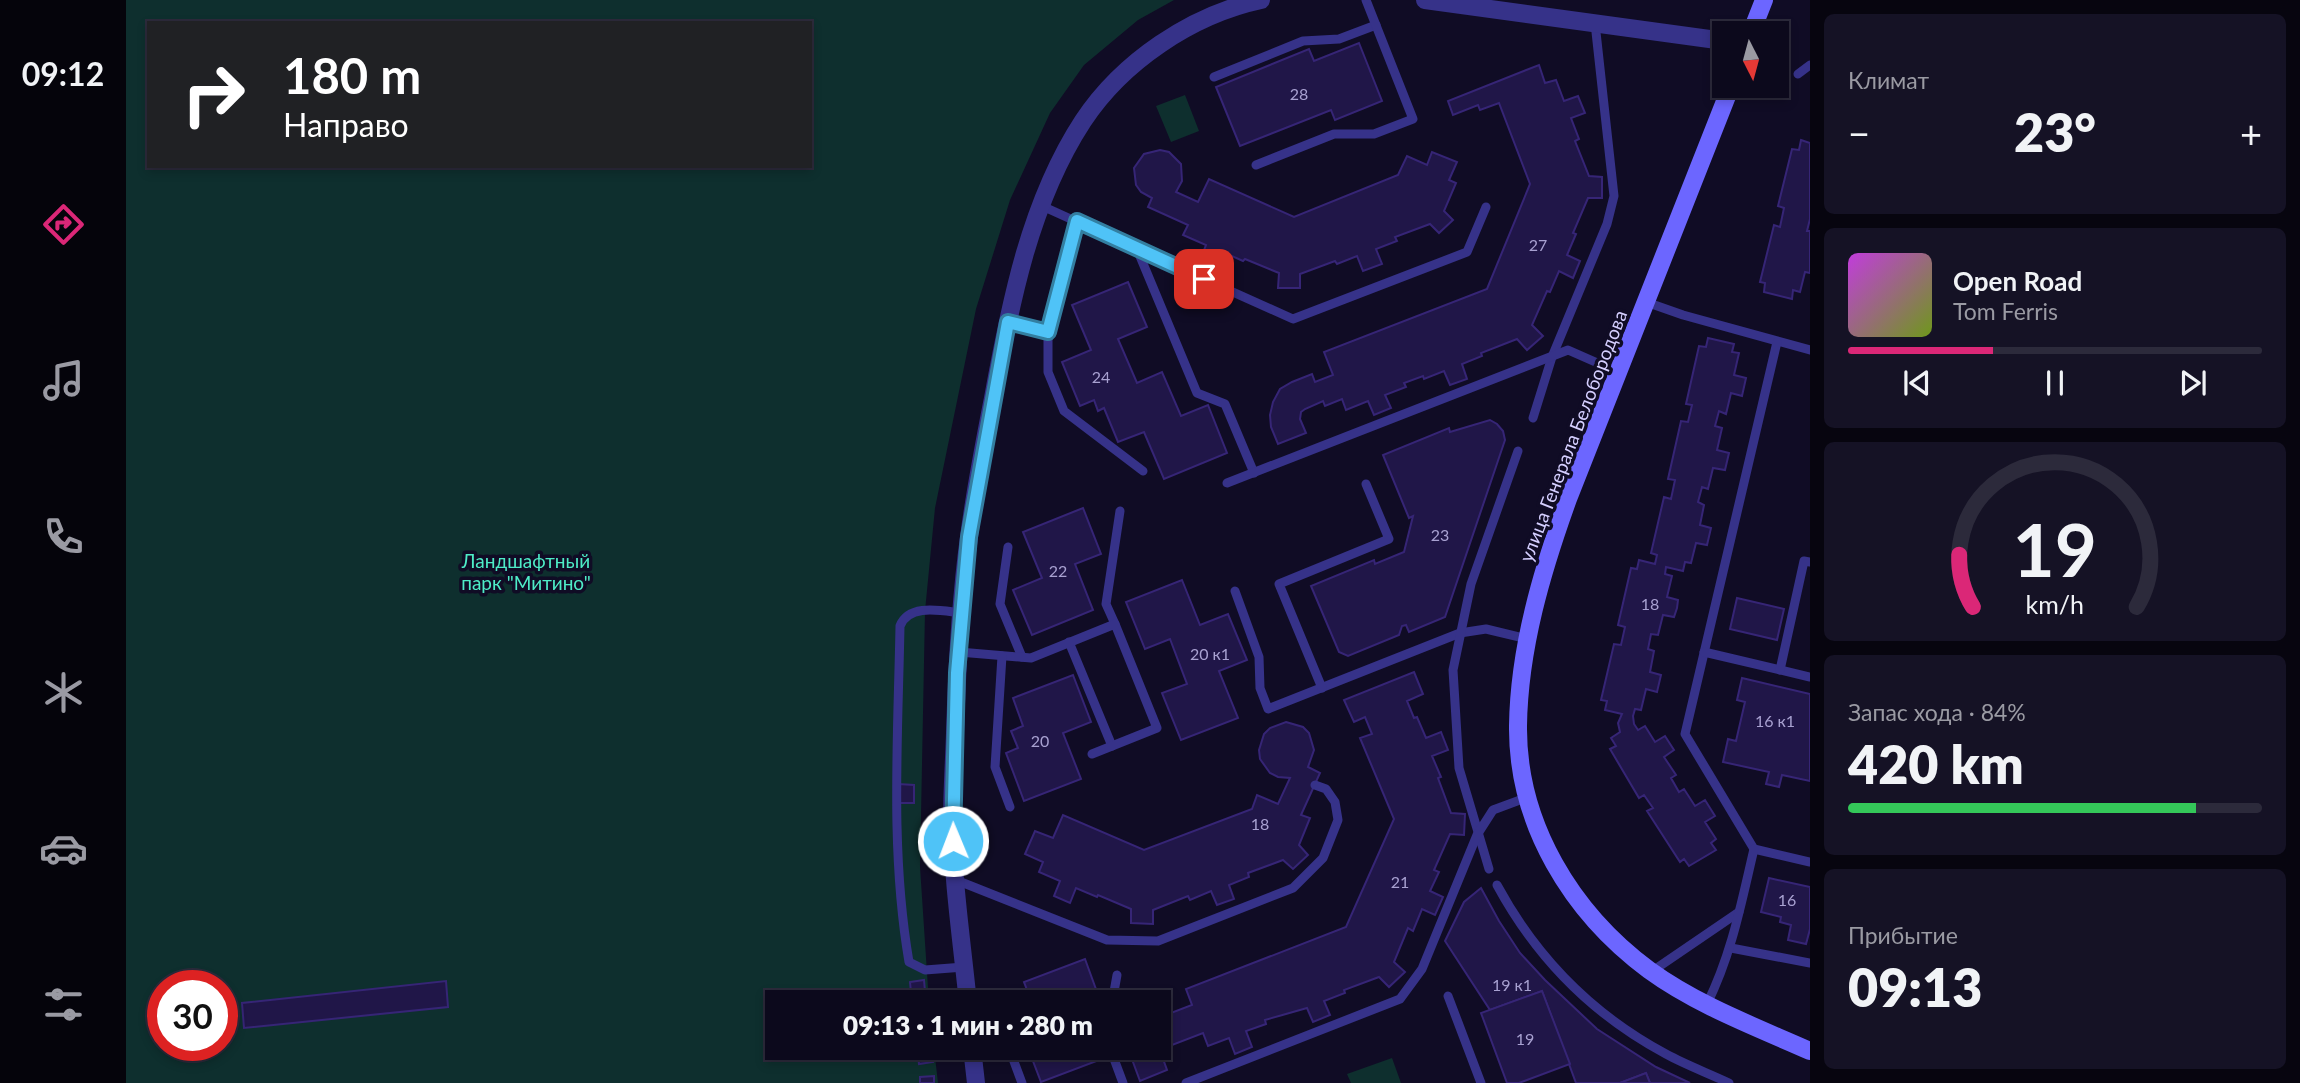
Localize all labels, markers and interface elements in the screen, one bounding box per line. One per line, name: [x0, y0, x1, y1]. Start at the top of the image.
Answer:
north arrow: [1712, 21, 1788, 98]
map controls: [1712, 21, 1789, 98]
text: 180 m: [283, 46, 421, 104]
icon: right: [168, 49, 259, 140]
text: 09:12: [22, 54, 104, 93]
text: Климат: [1848, 66, 1929, 94]
house number: 28: [1290, 84, 1308, 103]
text: 23°: [2014, 101, 2096, 163]
text: Направо: [283, 105, 409, 144]
text: −: [1848, 110, 1870, 156]
text: +: [2240, 110, 2262, 156]
icon: directions: [39, 200, 88, 249]
house number: 27: [1529, 235, 1547, 254]
pin: [1174, 249, 1234, 309]
icon: arrive: [1185, 260, 1223, 298]
text: Open Road: [1953, 265, 2082, 297]
text: Tom Ferris: [1953, 297, 2058, 325]
street label: улица Генерала Белобородова: [1514, 307, 1631, 565]
icon: music: [39, 356, 88, 405]
icon: previous: [1898, 364, 1936, 402]
icon: pause: [2036, 364, 2074, 402]
icon: next: [2174, 364, 2212, 402]
house number: 24: [1092, 367, 1110, 386]
text: 19: [2013, 506, 2097, 594]
icon: phone: [39, 512, 88, 561]
house number: 23: [1431, 525, 1449, 544]
park label: Ландшафтный парк "Митино": [461, 549, 591, 594]
house number: 22: [1049, 561, 1067, 580]
text: km/h: [2026, 589, 2084, 619]
house number: 18: [1641, 594, 1659, 613]
house number: 20 к1: [1190, 644, 1230, 663]
icon: climate: [39, 668, 88, 717]
text: Запас хода · 84%: [1848, 698, 2026, 726]
house number: 16 к1: [1755, 711, 1795, 730]
house number: 20: [1031, 731, 1049, 750]
text: 420 km: [1848, 733, 2024, 795]
position arrow: [916, 804, 990, 878]
house number: 18: [1251, 814, 1269, 833]
icon: car: [39, 824, 88, 873]
house number: 21: [1391, 872, 1409, 891]
house number: 16: [1778, 890, 1796, 909]
text: Прибытие: [1848, 921, 1958, 949]
text: 09:13: [1848, 956, 1982, 1018]
speed limit sign: 30: [147, 970, 238, 1061]
house number: 19 к1: [1492, 975, 1532, 994]
icon: filters: [39, 980, 88, 1029]
text: 09:13 · 1 мин · 280 m: [843, 1009, 1093, 1041]
house number: 19: [1516, 1029, 1534, 1048]

